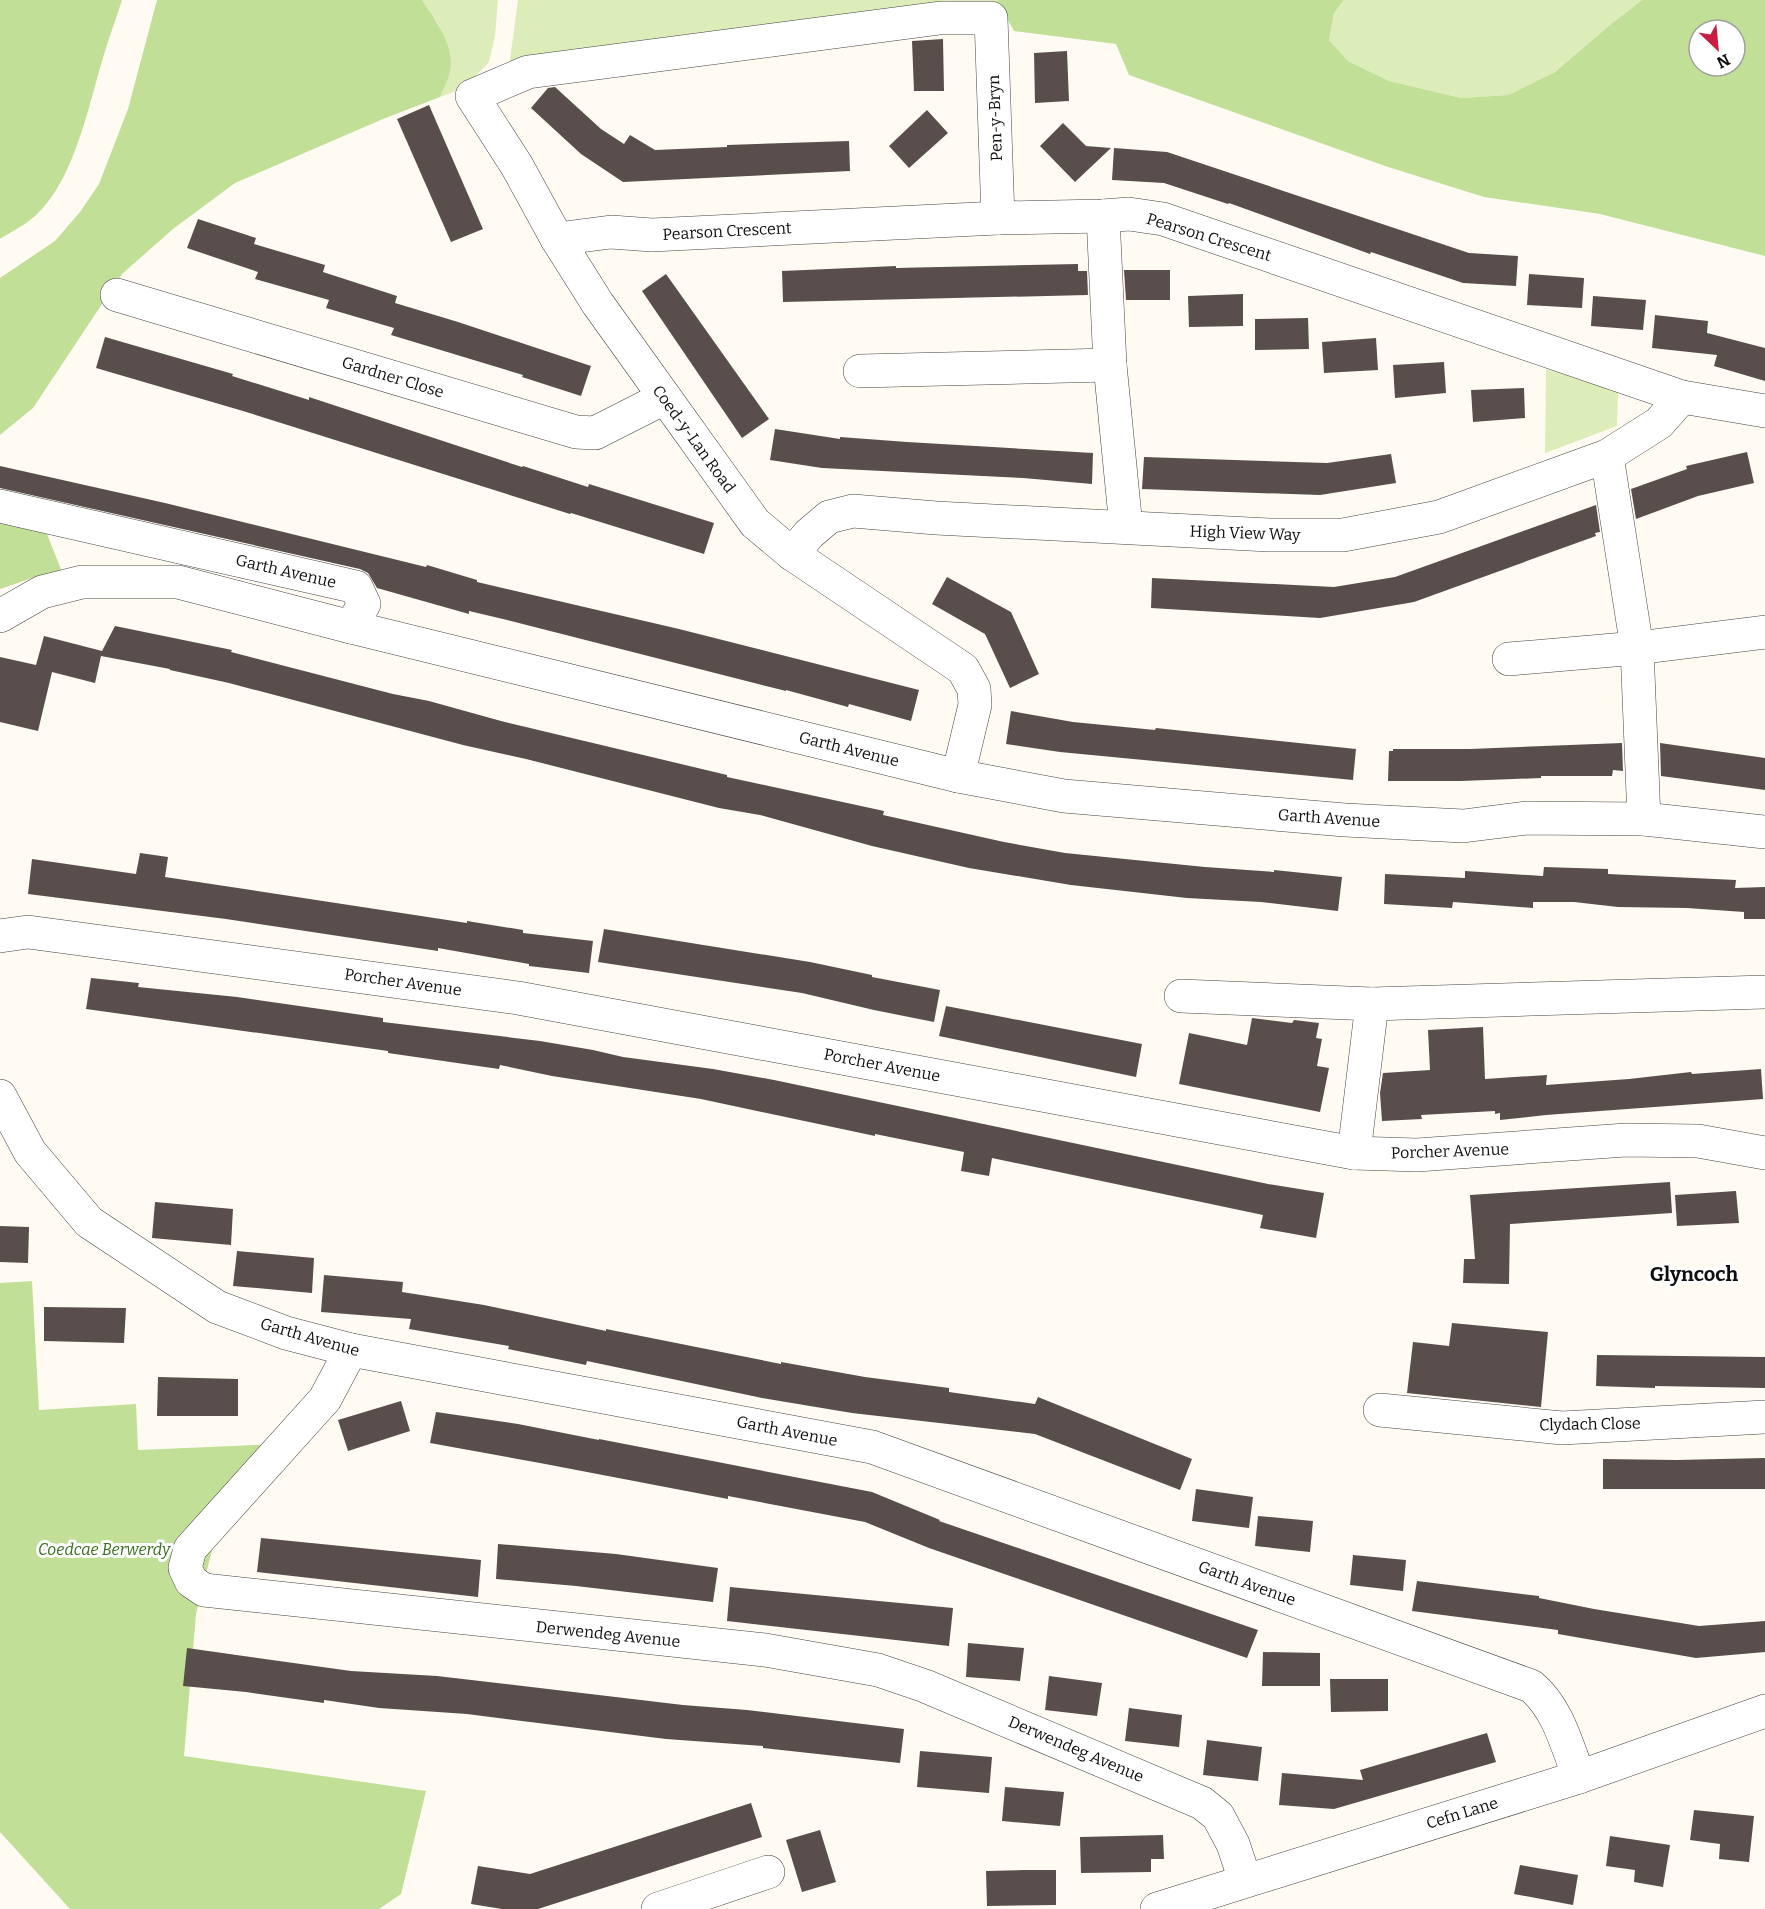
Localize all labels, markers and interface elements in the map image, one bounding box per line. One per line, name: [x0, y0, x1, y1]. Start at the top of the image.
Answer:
north arrow: [1687, 18, 1747, 78]
text: N: [1714, 50, 1733, 72]
street label: Pen-y-Bryn: [984, 74, 1006, 162]
street label: Pearson Crescent: [1144, 209, 1274, 265]
street label: Pearson Crescent: [662, 218, 792, 244]
street label: Gardner Close: [340, 352, 446, 402]
street label: Coed-y-Lan Road: [649, 382, 740, 497]
street label: High View Way: [1189, 522, 1301, 544]
street label: Garth Avenue: [234, 550, 338, 592]
street label: Garth Avenue: [797, 727, 901, 771]
street label: Garth Avenue: [1277, 805, 1381, 831]
street label: Porcher Avenue: [343, 964, 463, 1000]
street label: Porcher Avenue: [822, 1044, 942, 1086]
street label: Porcher Avenue: [1391, 1139, 1509, 1163]
district label: Glyncoch: [1650, 1262, 1739, 1286]
street label: Garth Avenue: [258, 1314, 362, 1360]
street label: Garth Avenue: [735, 1412, 839, 1450]
street label: Clydach Close: [1539, 1414, 1641, 1434]
park label: Coedcae Berwerdy: [38, 1540, 171, 1559]
street label: Garth Avenue: [1196, 1557, 1298, 1609]
street label: Derwendeg Avenue: [535, 1617, 681, 1651]
street label: Derwendeg Avenue: [1005, 1712, 1147, 1786]
street label: Cefn Lane: [1424, 1793, 1500, 1833]

